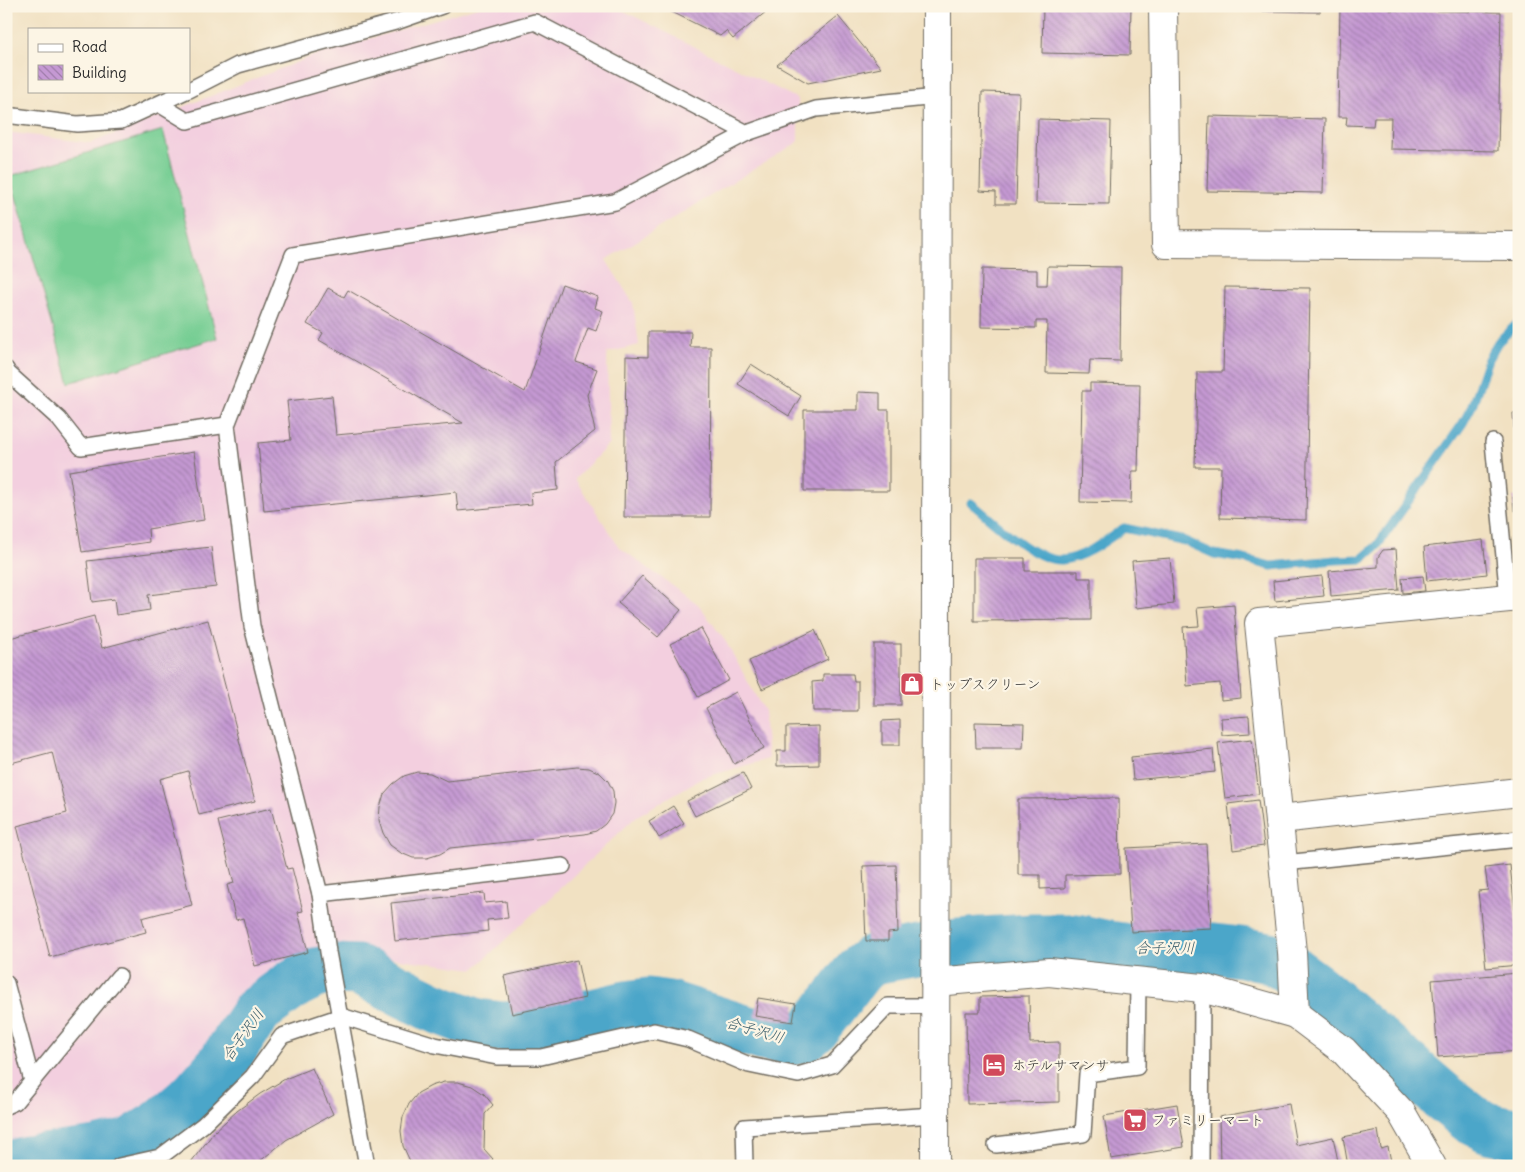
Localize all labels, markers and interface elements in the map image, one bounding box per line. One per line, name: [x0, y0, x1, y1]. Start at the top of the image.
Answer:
legend: [28, 28, 190, 92]
text: Road: [72, 37, 107, 56]
text: Building: [72, 63, 127, 82]
shop icon: トップスクリーン: [899, 671, 925, 697]
place label: トップスクリーン: [930, 675, 1041, 693]
water label: 合子沢川: [1135, 938, 1195, 957]
water label: 合子沢川: [217, 1005, 268, 1065]
water label: 合子沢川: [724, 1012, 787, 1047]
hotel icon: ホテルサマンサ: [981, 1052, 1007, 1078]
place label: ホテルサマンサ: [1012, 1056, 1109, 1074]
supermarket icon: ファミリーマート: [1122, 1107, 1148, 1133]
place label: ファミリーマート: [1152, 1111, 1264, 1129]

